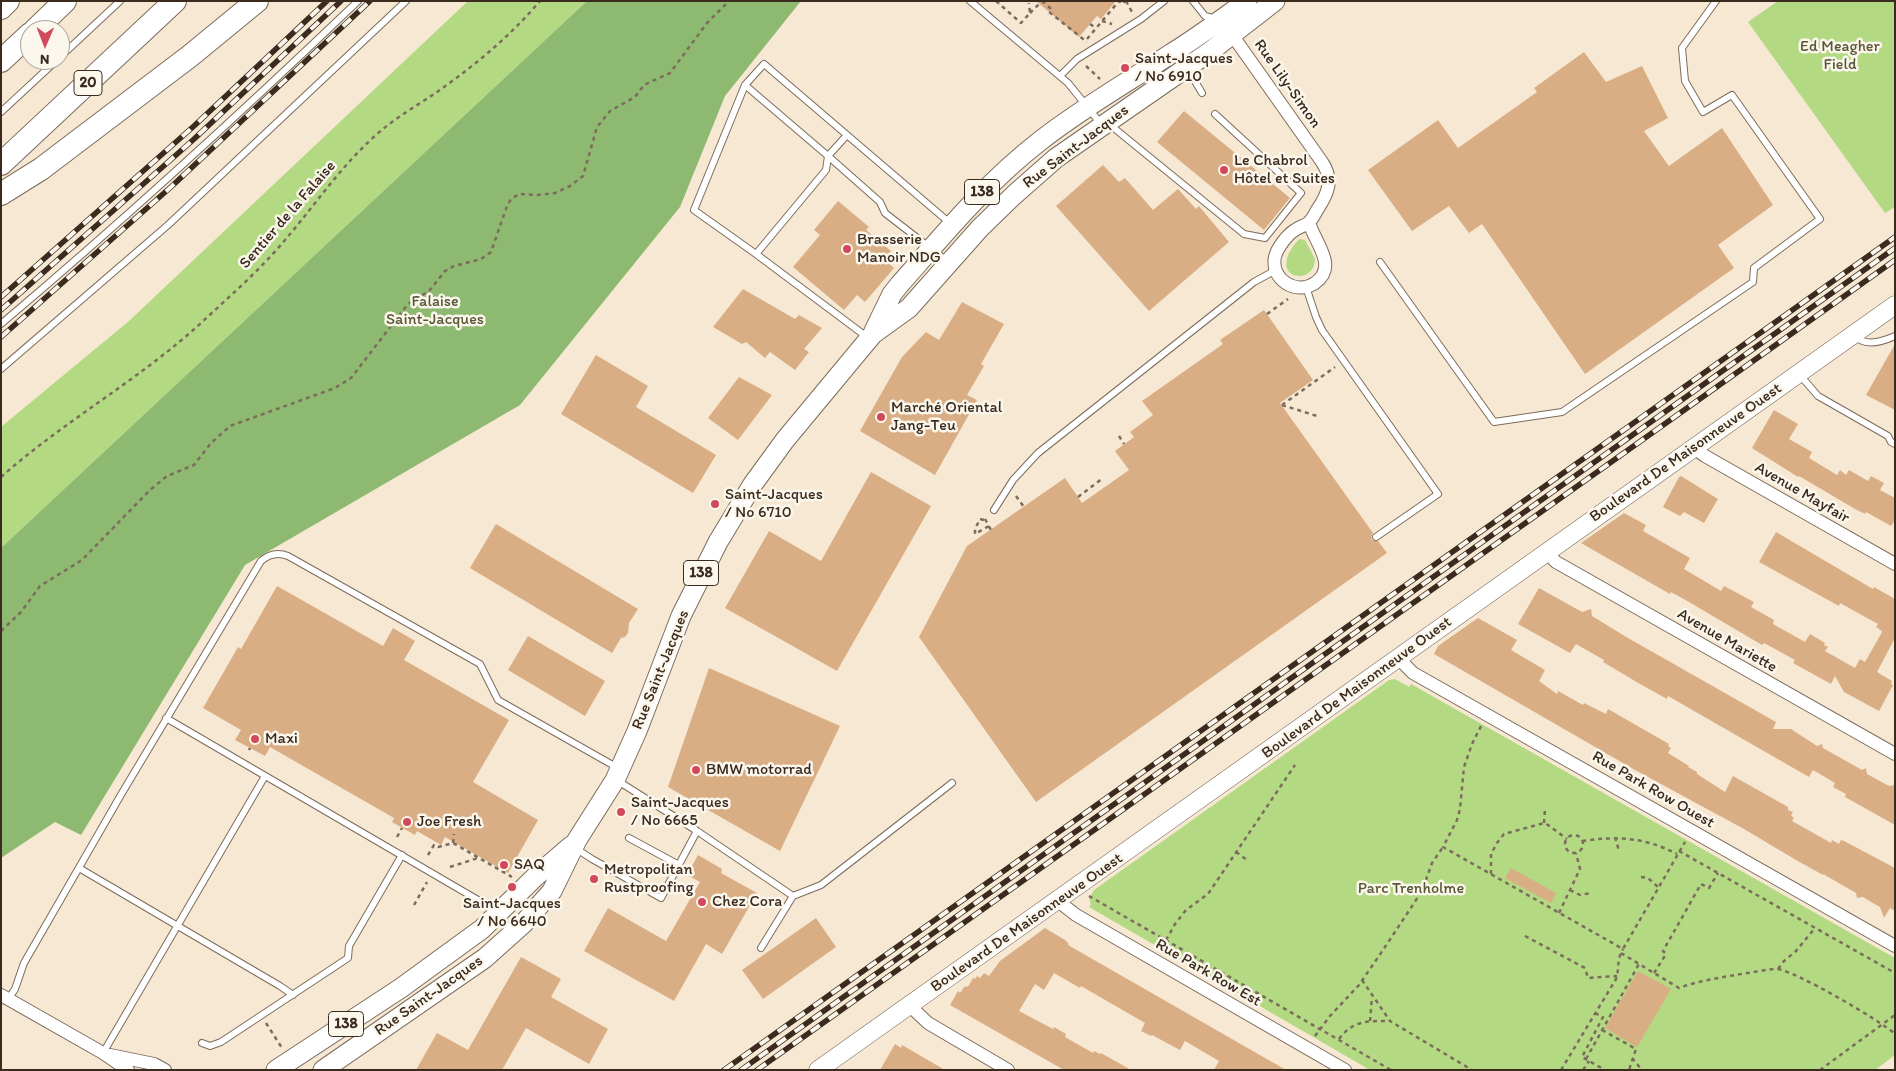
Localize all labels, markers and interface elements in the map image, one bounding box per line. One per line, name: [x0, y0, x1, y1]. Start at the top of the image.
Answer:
north arrow: [20, 20, 70, 70]
street label: Rue Lily-Simon: [1249, 36, 1325, 132]
park label: Ed Meagher Field: [1800, 37, 1880, 75]
place label: Saint-Jacques / No 6910: [1135, 49, 1233, 87]
text: N: [40, 51, 50, 68]
marker: Saint-Jacques / No 6910: [1119, 62, 1131, 74]
road number: 20: [74, 70, 102, 96]
street label: Rue Saint-Jacques: [1019, 101, 1133, 193]
place label: Le Chabrol Hôtel et Suites: [1234, 151, 1335, 189]
street label: Sentier de la Falaise: [236, 157, 340, 273]
marker: Le Chabrol Hôtel et Suites: [1218, 164, 1230, 176]
road number: 138: [964, 180, 1000, 204]
place label: Brasserie Manoir NDG: [857, 230, 941, 268]
marker: Brasserie Manoir NDG: [841, 243, 853, 255]
park label: Falaise Saint-Jacques: [386, 292, 484, 330]
street label: Boulevard De Maisonneuve Ouest: [1586, 379, 1786, 527]
place label: Marché Oriental Jang-Teu: [891, 398, 1002, 436]
marker: Marché Oriental Jang-Teu: [875, 411, 887, 423]
street label: Avenue Mayfair: [1751, 458, 1853, 528]
place label: Saint-Jacques / No 6710: [725, 485, 823, 523]
marker: Saint-Jacques / No 6710: [709, 498, 721, 510]
road number: 138: [684, 560, 718, 586]
street label: Avenue Mariette: [1674, 605, 1780, 677]
street label: Rue Saint-Jacques: [628, 607, 694, 733]
street label: Boulevard De Maisonneuve Ouest: [1258, 613, 1456, 763]
place label: Maxi: [265, 729, 298, 749]
marker: Maxi: [249, 733, 261, 745]
street label: Rue Park Row Ouest: [1588, 747, 1718, 833]
place label: BMW motorrad: [706, 760, 812, 780]
marker: BMW motorrad: [690, 764, 702, 776]
place label: Saint-Jacques / No 6665: [631, 793, 729, 831]
marker: Saint-Jacques / No 6665: [615, 806, 627, 818]
place label: Joe Fresh: [417, 812, 482, 832]
marker: Joe Fresh: [401, 816, 413, 828]
street label: Boulevard De Maisonneuve Ouest: [927, 849, 1127, 997]
place label: SAQ: [514, 855, 545, 875]
marker: SAQ: [498, 859, 510, 871]
place label: Metropolitan Rustproofing: [604, 860, 694, 898]
marker: Metropolitan Rustproofing: [588, 873, 600, 885]
park label: Parc Trenholme: [1358, 879, 1464, 899]
marker: Saint-Jacques / No 6640: [506, 881, 518, 893]
place label: Chez Cora: [712, 892, 782, 912]
place label: Saint-Jacques / No 6640: [463, 894, 561, 932]
marker: Chez Cora: [696, 896, 708, 908]
street label: Rue Park Row Est: [1152, 935, 1264, 1011]
street label: Rue Saint-Jacques: [371, 952, 487, 1040]
road number: 138: [328, 1012, 364, 1036]

